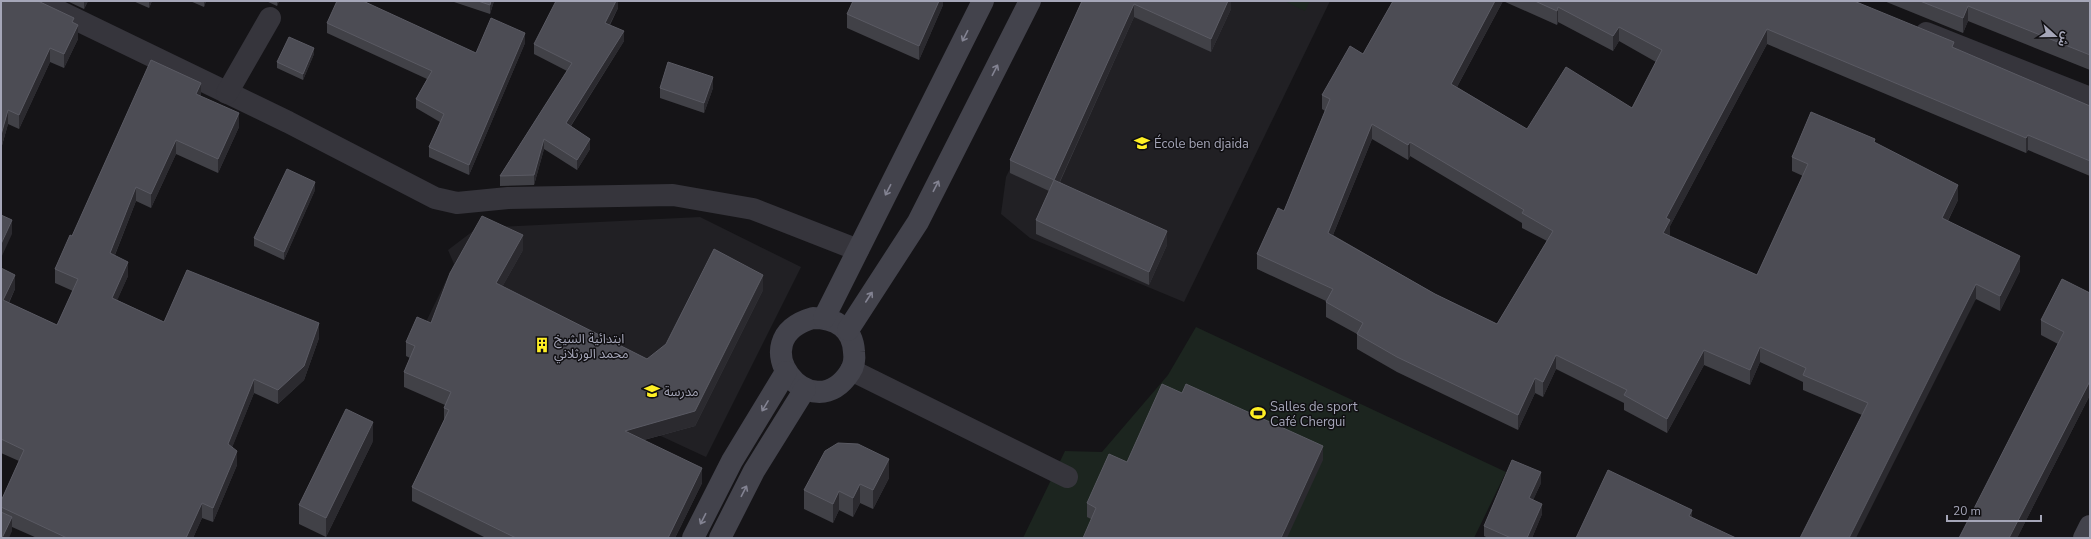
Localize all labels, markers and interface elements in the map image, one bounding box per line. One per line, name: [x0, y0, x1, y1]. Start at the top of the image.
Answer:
north arrow: [2035, 16, 2075, 56]
one-way arrow: [961, 30, 968, 42]
text: ش: [2054, 30, 2074, 49]
one-way arrow: [992, 65, 999, 77]
school or university icon: École ben djaida: [1133, 134, 1151, 152]
place label: École ben djaida: [1154, 134, 1249, 153]
one-way arrow: [933, 181, 941, 193]
one-way arrow: [884, 184, 892, 196]
one-way arrow: [865, 292, 873, 303]
place label: ابتدائية الشيخ محمد الورثلاني: [554, 330, 629, 364]
building icon: ابتدائية الشيخ محمد الورثلاني: [533, 336, 551, 354]
school or university icon: مدرسة: [643, 382, 661, 400]
place label: مدرسة: [664, 383, 699, 401]
place label: Salles de sport Café Chergui: [1270, 398, 1358, 431]
one-way arrow: [761, 400, 769, 412]
sports icon: Salles de sport Café Chergui: [1249, 404, 1267, 422]
one-way arrow: [741, 485, 748, 497]
scale bar: [1947, 497, 2041, 523]
text: 20 m: [1953, 503, 1981, 519]
one-way arrow: [698, 513, 706, 525]

